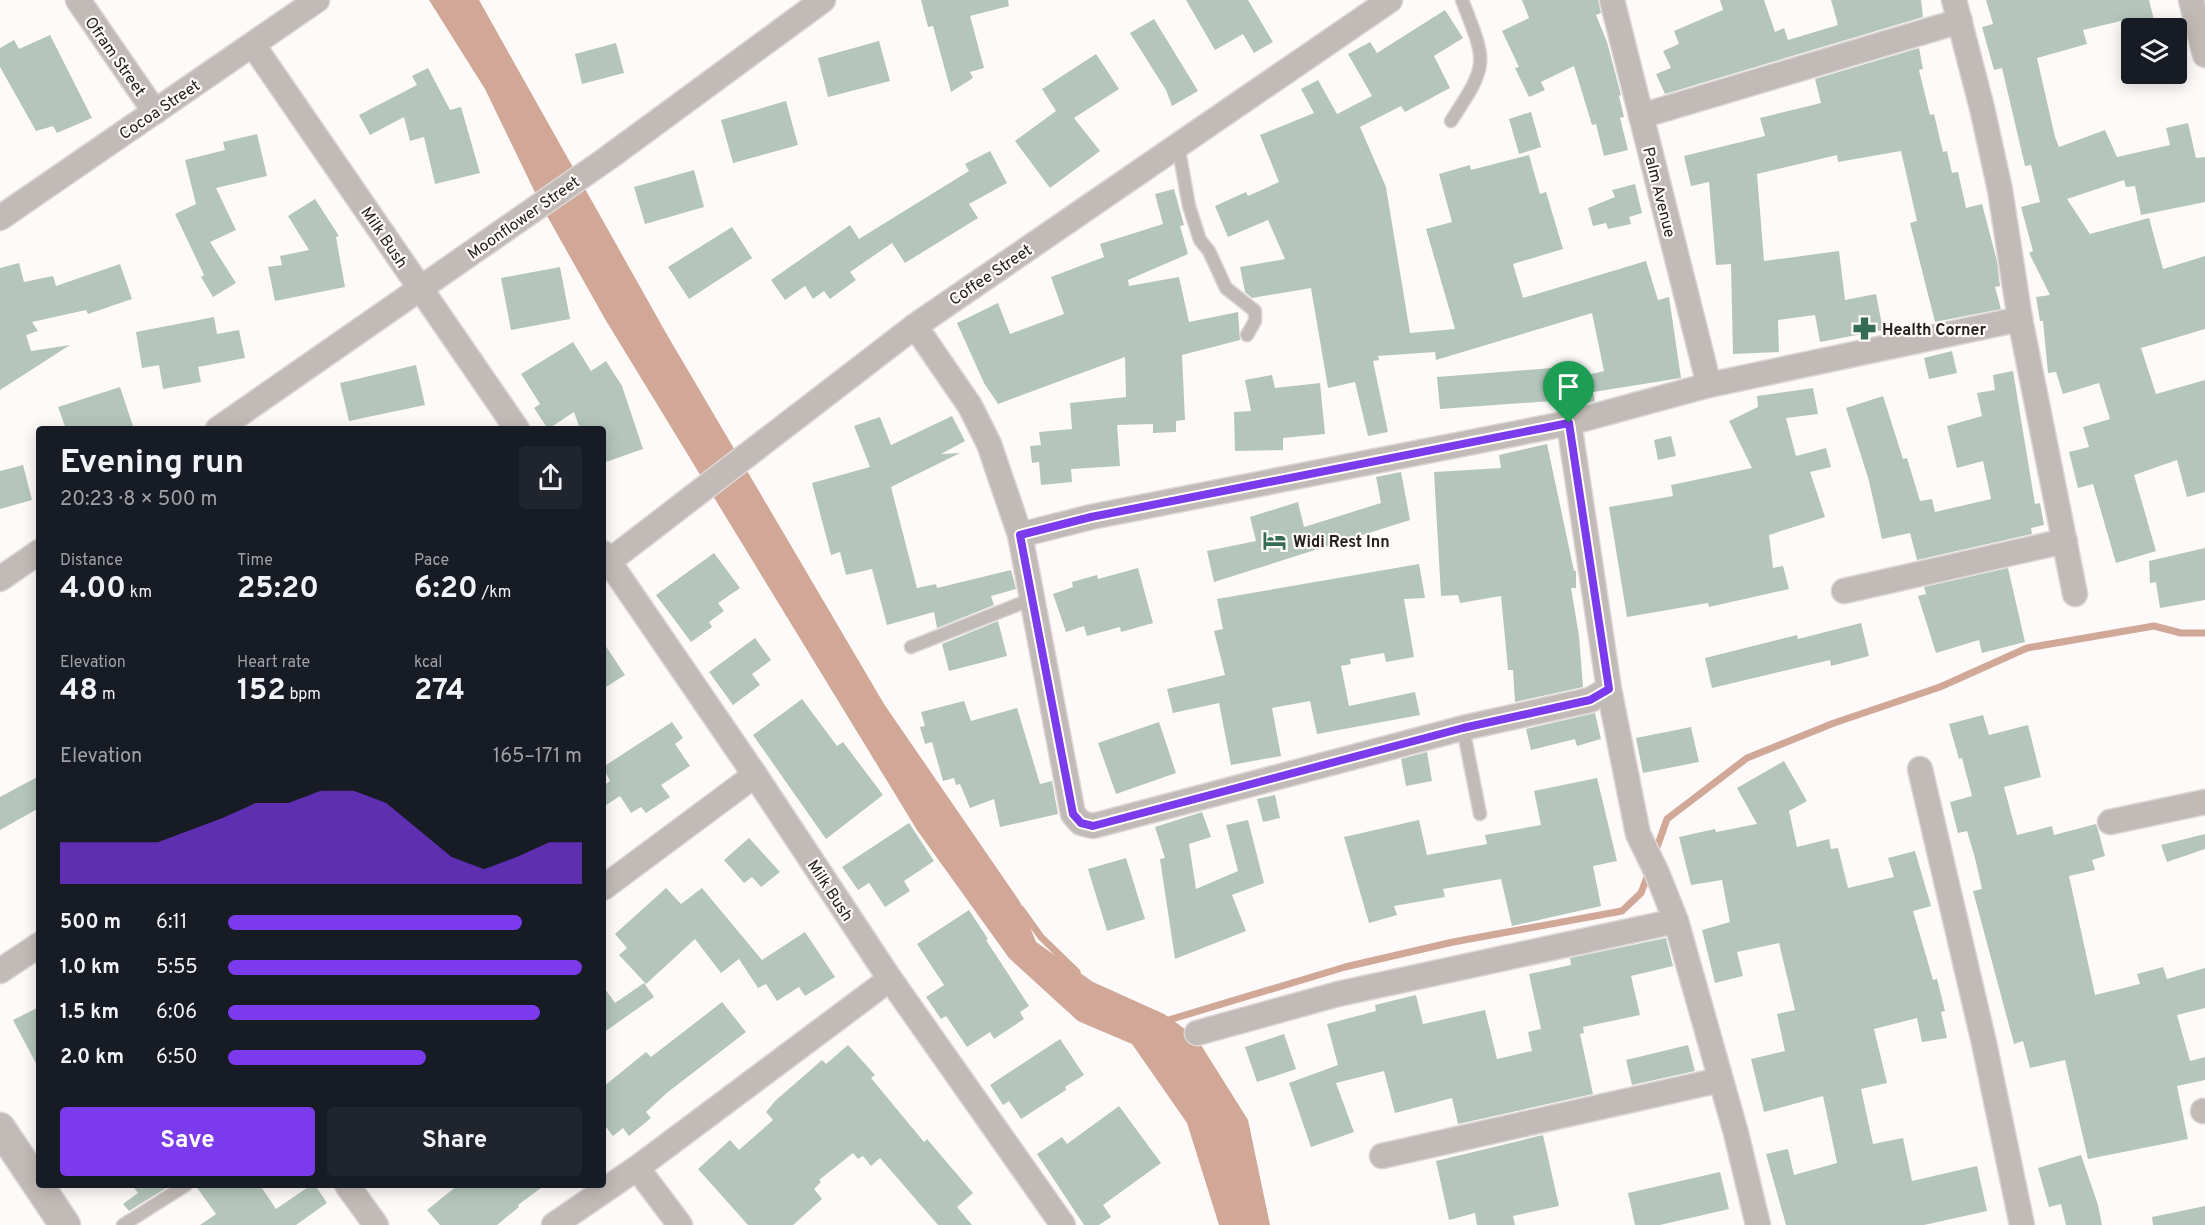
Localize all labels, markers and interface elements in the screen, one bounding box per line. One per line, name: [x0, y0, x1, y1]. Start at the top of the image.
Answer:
street label: Ofram Street: [80, 13, 149, 101]
map controls: [2121, 18, 2187, 84]
button: layers: [2121, 18, 2187, 84]
street label: Cocoa Street: [116, 76, 204, 145]
street label: Palm Avenue: [1637, 145, 1679, 240]
street label: Moonflower Street: [464, 173, 584, 265]
street label: Milk Bush: [356, 204, 411, 272]
street label: Coffee Street: [946, 241, 1036, 311]
pharmacy icon: Health Corner: [1851, 316, 1877, 342]
place label: Health Corner: [1882, 321, 1986, 341]
pin: [1543, 361, 1594, 423]
icon: arrive: [1552, 370, 1585, 403]
text: Evening run: [60, 443, 244, 485]
button: share: [519, 446, 582, 509]
text: 20:23 · 8 × 500 m: [60, 487, 217, 513]
hotel icon: Widi Rest Inn: [1262, 528, 1288, 554]
place label: Widi Rest Inn: [1293, 533, 1390, 553]
text: Distance: [60, 551, 123, 571]
text: Time: [237, 551, 273, 571]
text: Pace: [414, 551, 449, 571]
text: 4.00: [60, 571, 126, 608]
text: 25:20: [237, 571, 319, 608]
text: 6:20: [414, 571, 478, 608]
text: km: [126, 583, 152, 603]
text: /km: [478, 583, 511, 603]
text: Elevation: [60, 653, 126, 673]
text: Heart rate: [237, 653, 310, 673]
text: kcal: [414, 653, 442, 673]
text: 48: [60, 673, 98, 710]
text: 152: [237, 673, 286, 710]
text: 274: [414, 673, 465, 710]
text: m: [98, 685, 115, 705]
text: bpm: [286, 685, 321, 705]
text: Elevation: [60, 744, 142, 770]
text: 165–171 m: [493, 744, 582, 770]
street label: Milk Bush: [802, 857, 857, 926]
text: 500 m: [60, 910, 121, 936]
text: 6:11: [156, 910, 187, 936]
text: 1.0 km: [60, 955, 120, 981]
text: 5:55: [156, 955, 198, 981]
text: 1.5 km: [60, 1000, 119, 1026]
text: 6:06: [156, 1000, 197, 1026]
text: 2.0 km: [60, 1045, 124, 1071]
text: 6:50: [156, 1045, 198, 1071]
button: Save: [60, 1107, 315, 1176]
button: Share: [327, 1107, 582, 1176]

